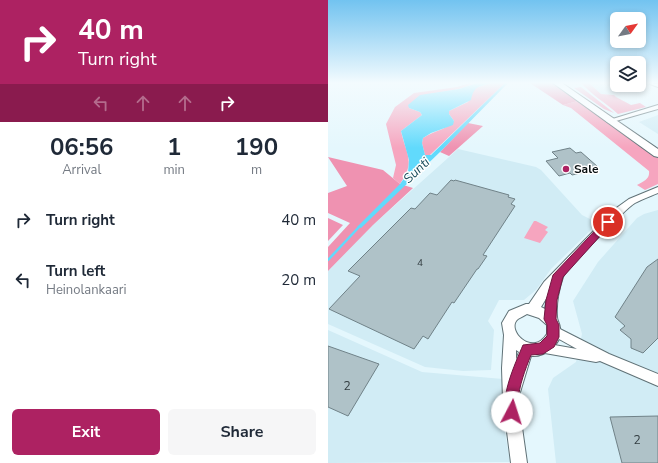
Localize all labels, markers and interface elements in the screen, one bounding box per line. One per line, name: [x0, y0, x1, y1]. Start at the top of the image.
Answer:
text: 40 m: [78, 11, 144, 49]
north arrow: [610, 12, 646, 48]
map controls: [610, 12, 646, 92]
icon: right: [12, 16, 64, 68]
text: Turn right: [78, 47, 157, 71]
button: layers: [610, 56, 646, 92]
icon: left: [90, 92, 112, 114]
icon: ahead: [132, 92, 154, 114]
icon: ahead: [174, 92, 196, 114]
icon: right: [216, 92, 238, 114]
text: 06:56: [50, 131, 113, 163]
text: 1: [167, 131, 181, 163]
text: 190: [235, 131, 278, 163]
water label: Sunti: [400, 153, 435, 188]
text: Arrival: [62, 161, 101, 179]
text: min: [163, 161, 185, 179]
text: m: [251, 161, 262, 179]
place label: Sale: [574, 161, 599, 177]
marker: Sale: [561, 164, 571, 174]
pin: [591, 205, 625, 239]
icon: right: [12, 209, 34, 231]
text: Turn right: [46, 210, 115, 230]
text: 40 m: [281, 210, 316, 230]
icon: arrive: [597, 211, 619, 233]
house number: 4: [417, 256, 423, 270]
text: Turn left: [46, 261, 105, 281]
icon: left: [12, 269, 34, 291]
text: 20 m: [281, 270, 316, 290]
text: Heinolankaari: [46, 281, 126, 299]
house number: 2: [343, 378, 351, 394]
position arrow: [491, 391, 533, 433]
button: Exit: [12, 409, 160, 455]
button: Share: [168, 409, 316, 455]
house number: 2: [633, 432, 641, 448]

